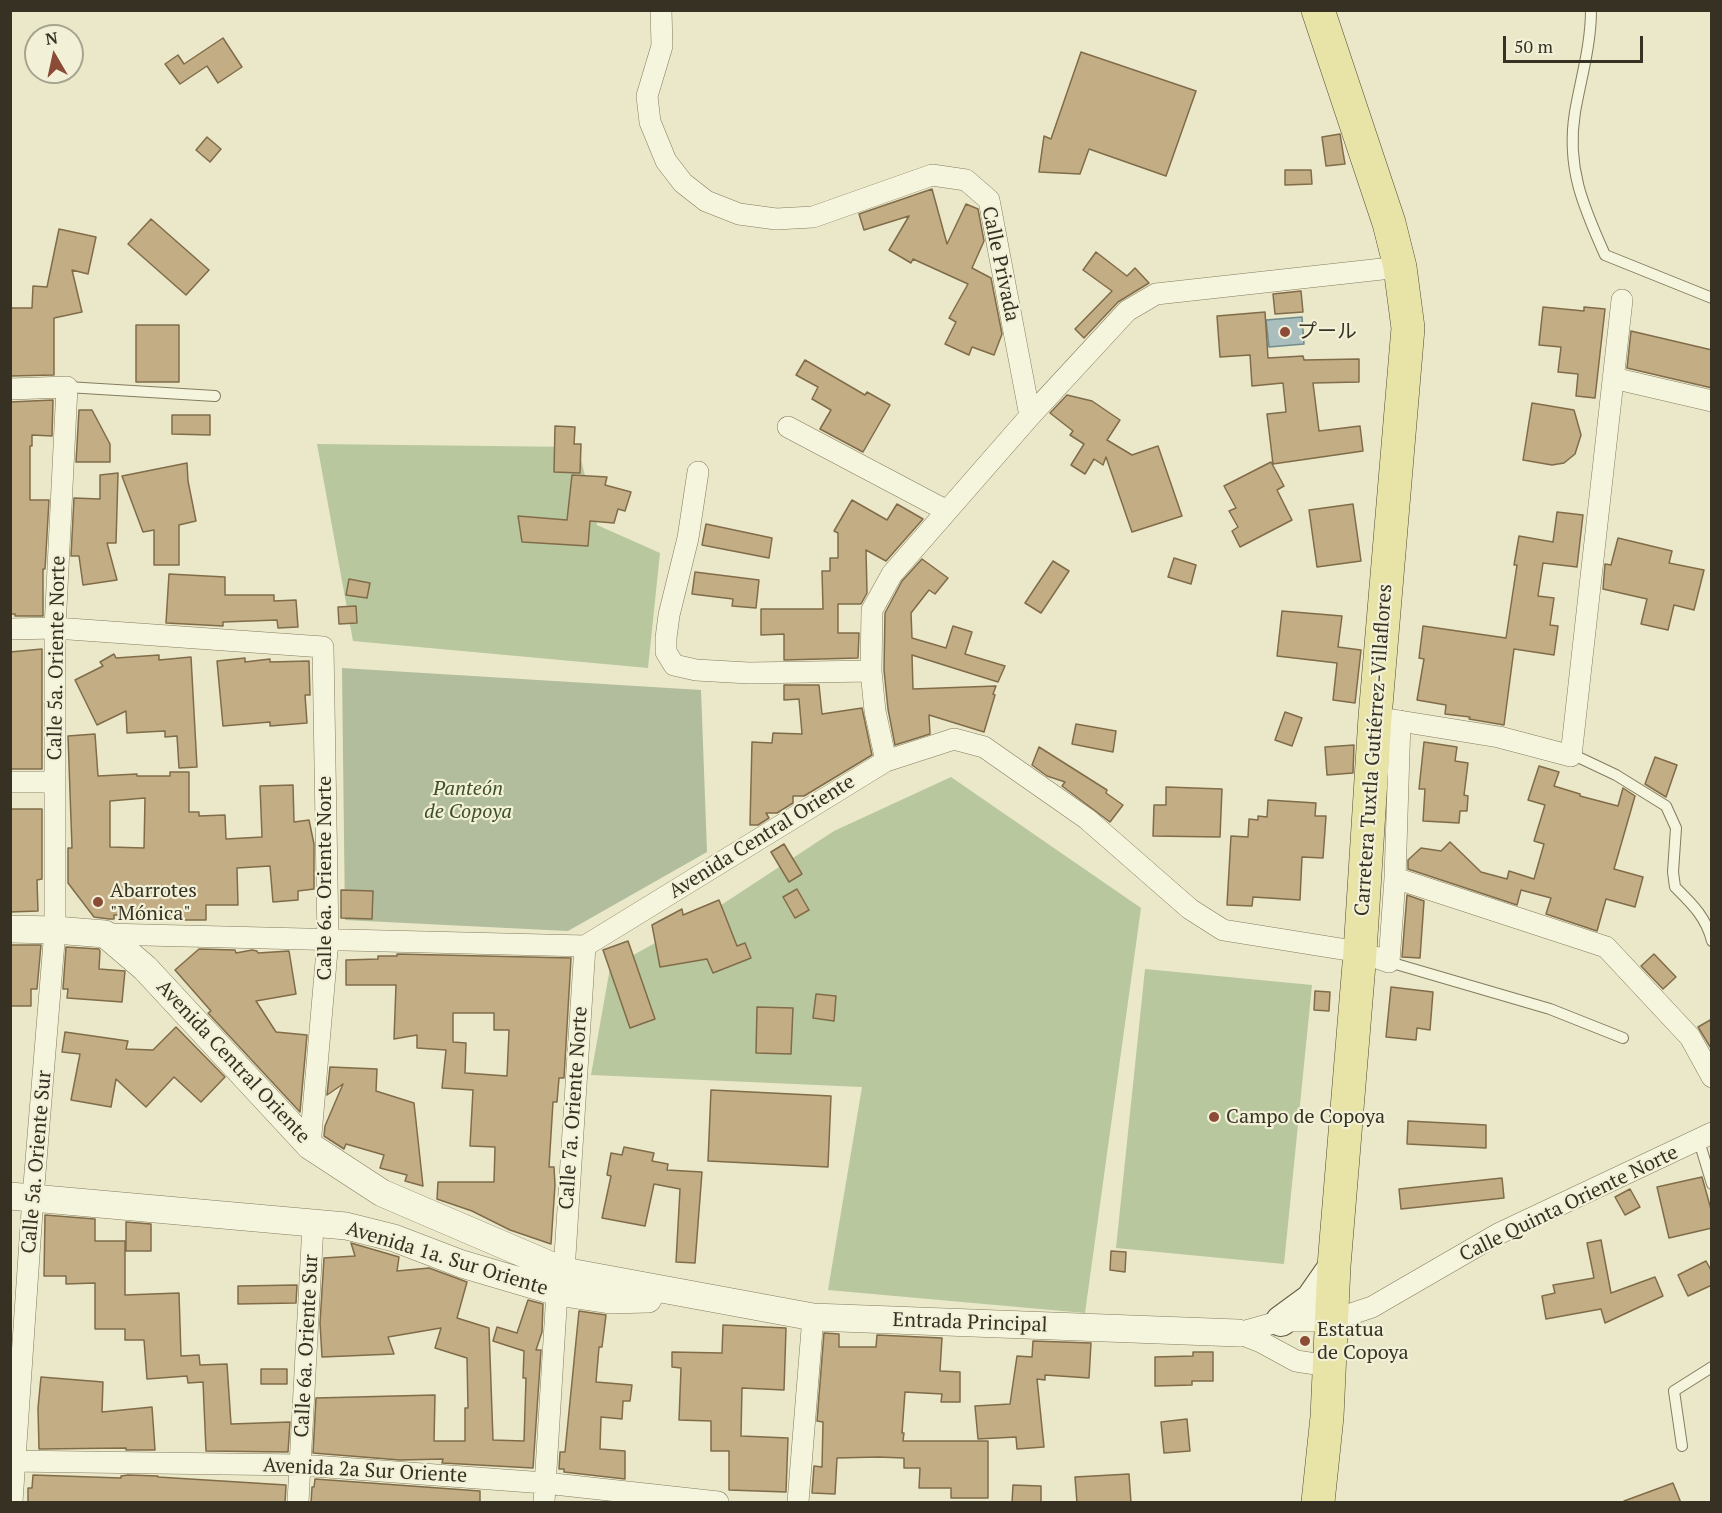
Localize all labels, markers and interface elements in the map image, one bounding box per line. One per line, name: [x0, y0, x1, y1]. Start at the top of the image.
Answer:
north arrow: [24, 24, 84, 84]
scale bar: [1506, 24, 1646, 62]
text: N: [44, 26, 59, 50]
text: 50 m: [1514, 34, 1553, 58]
street label: Calle Privada: [976, 204, 1024, 324]
place label: プール: [1297, 320, 1357, 344]
marker: プール: [1278, 325, 1292, 339]
street label: Calle 5a. Oriente Norte: [43, 555, 71, 761]
street label: Carretera Tuxtla Gutiérrez-Villaflores: [1350, 583, 1398, 917]
street label: Avenida Central Oriente: [665, 770, 859, 904]
street label: Calle 6a. Oriente Norte: [313, 776, 337, 980]
park label: Panteón de Copoya: [424, 777, 512, 824]
place label: Abarrotes "Mónica": [110, 879, 197, 926]
marker: Abarrotes "Mónica": [91, 895, 105, 909]
street label: Avenida Central Oriente: [151, 975, 315, 1149]
street label: Calle 7a. Oriente Norte: [555, 1006, 593, 1210]
street label: Calle 5a. Oriente Sur: [17, 1069, 57, 1255]
place label: Campo de Copoya: [1226, 1105, 1385, 1129]
marker: Campo de Copoya: [1207, 1110, 1221, 1124]
street label: Calle Quinta Oriente Norte: [1456, 1141, 1682, 1267]
street label: Avenida 1a. Sur Oriente: [343, 1217, 551, 1301]
street label: Calle 6a. Oriente Sur: [290, 1254, 324, 1438]
street label: Entrada Principal: [892, 1308, 1048, 1338]
place label: Estatua de Copoya: [1317, 1318, 1409, 1365]
marker: Estatua de Copoya: [1298, 1334, 1312, 1348]
street label: Avenida 2a Sur Oriente: [262, 1454, 468, 1488]

